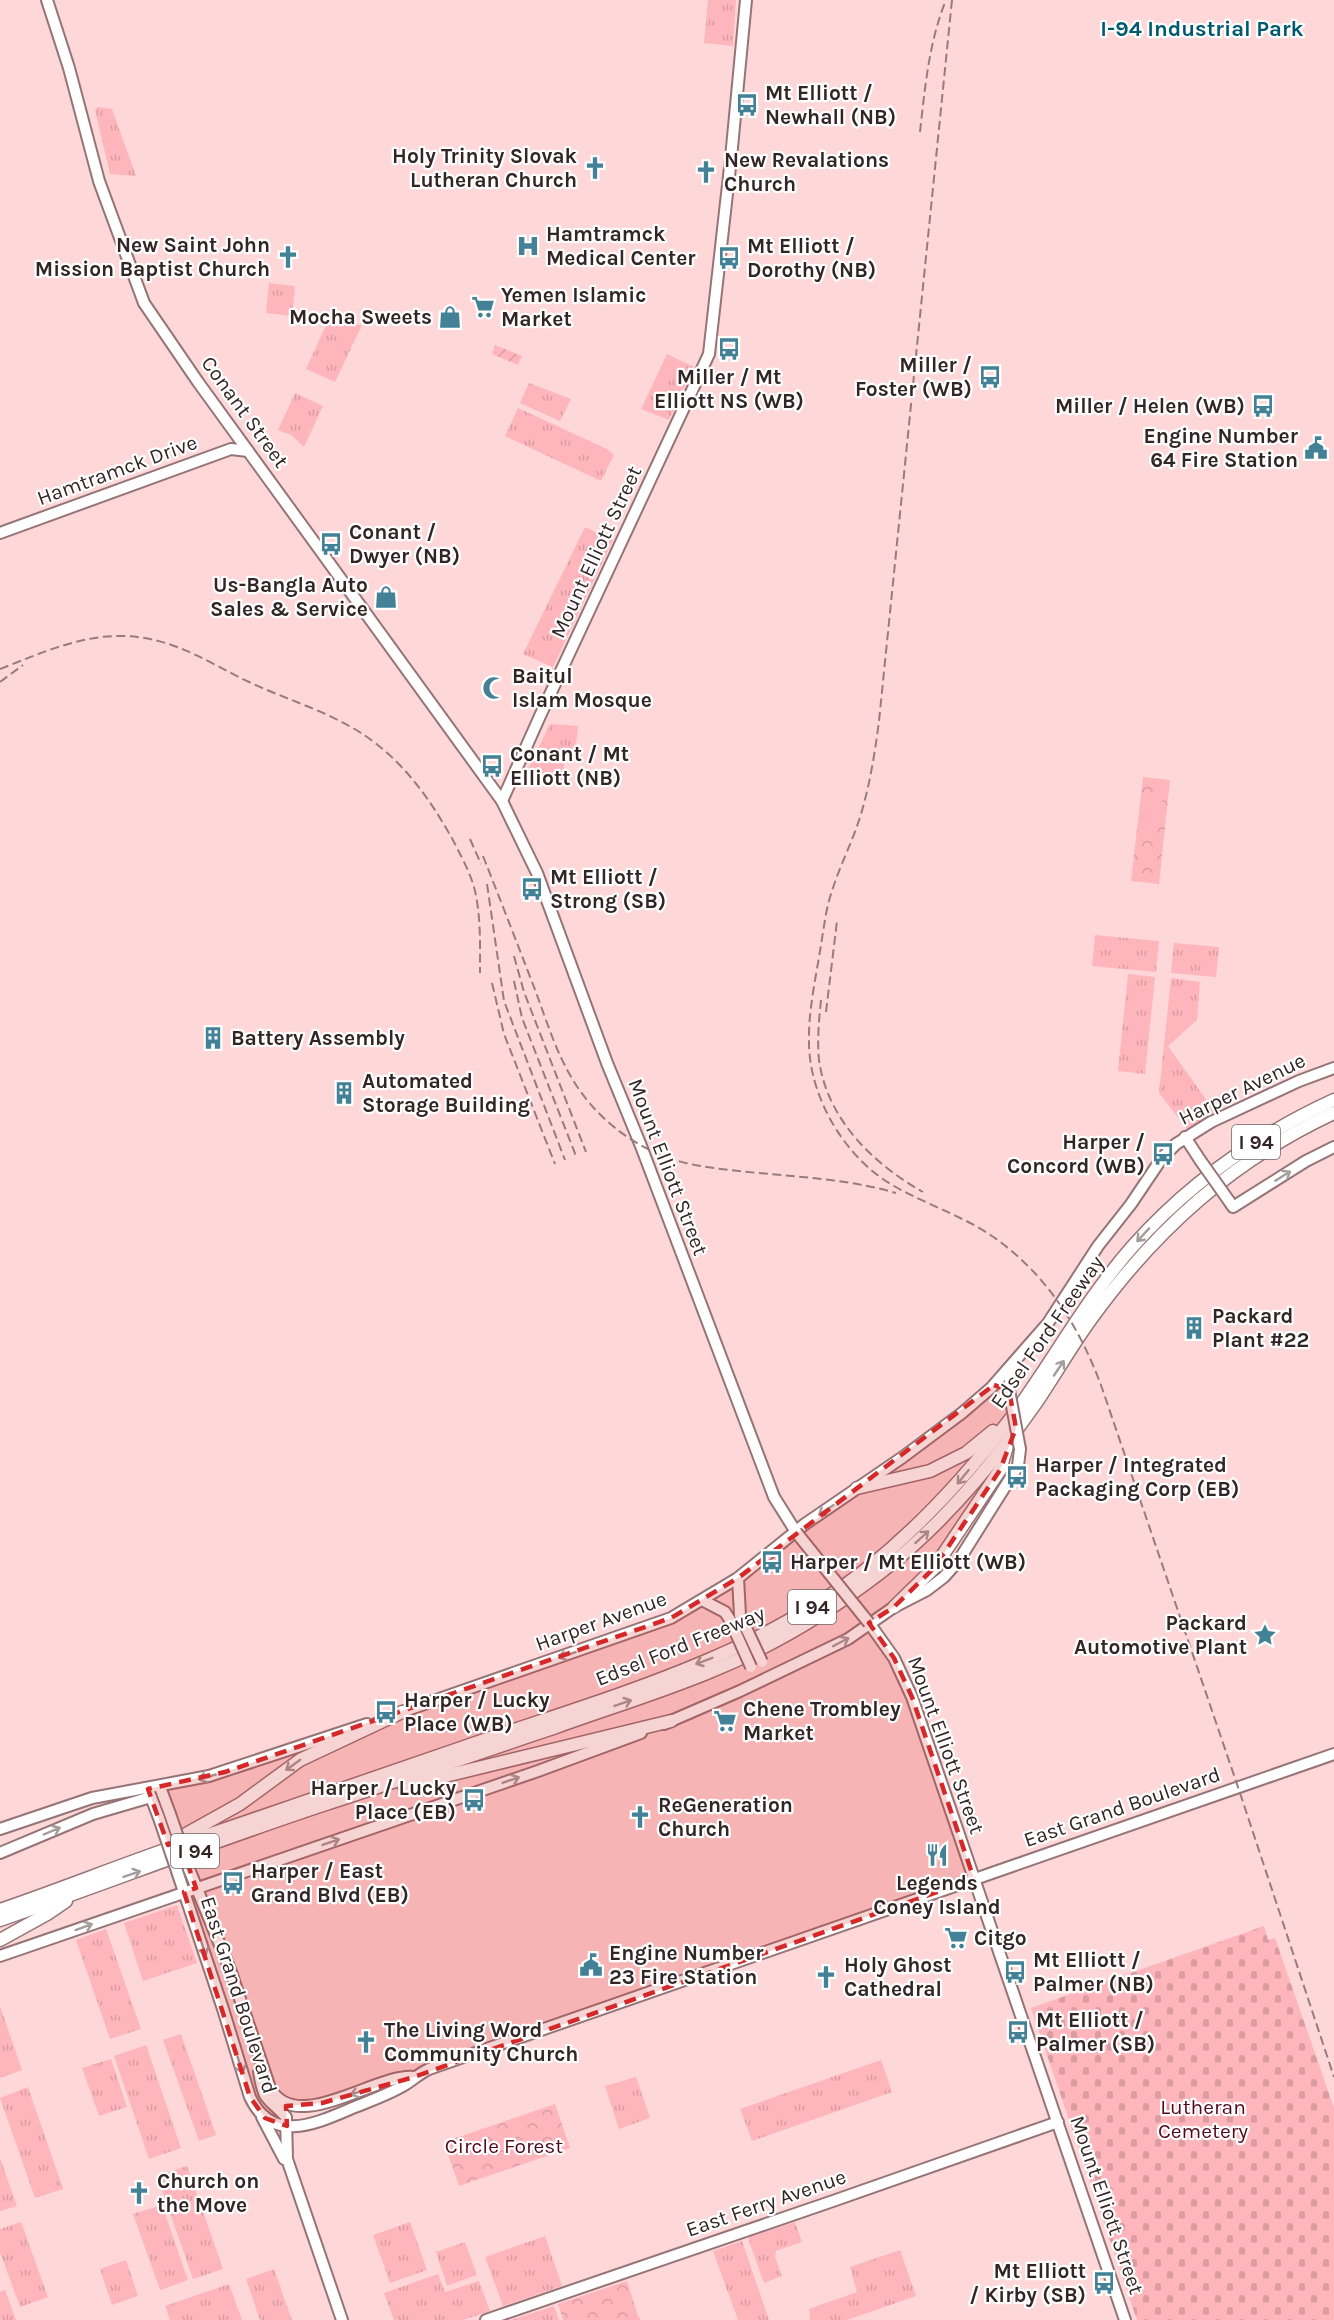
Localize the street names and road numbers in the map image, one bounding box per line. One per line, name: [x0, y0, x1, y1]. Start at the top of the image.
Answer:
street label: Conant Street: [197, 352, 293, 472]
street label: Hamtramck Drive: [34, 430, 200, 510]
street label: Mount Elliott Street: [546, 462, 646, 642]
street label: Harper Avenue: [1175, 1048, 1309, 1130]
street label: Mount Elliott Street: [623, 1075, 713, 1259]
road number: I 94: [1232, 1125, 1280, 1159]
street label: Edsel Ford Freeway: [985, 1251, 1109, 1413]
street label: Harper Avenue: [532, 1586, 670, 1656]
road number: I 94: [788, 1590, 836, 1624]
street label: Edsel Ford Freeway: [592, 1601, 768, 1691]
street label: Mount Elliott Street: [903, 1653, 989, 1837]
street label: East Grand Boulevard: [1021, 1762, 1223, 1852]
road number: I 94: [171, 1834, 219, 1868]
street label: East Grand Boulevard: [196, 1893, 282, 2097]
street label: Mount Elliott Street: [1065, 2113, 1149, 2298]
street label: East Ferry Avenue: [683, 2164, 849, 2242]

